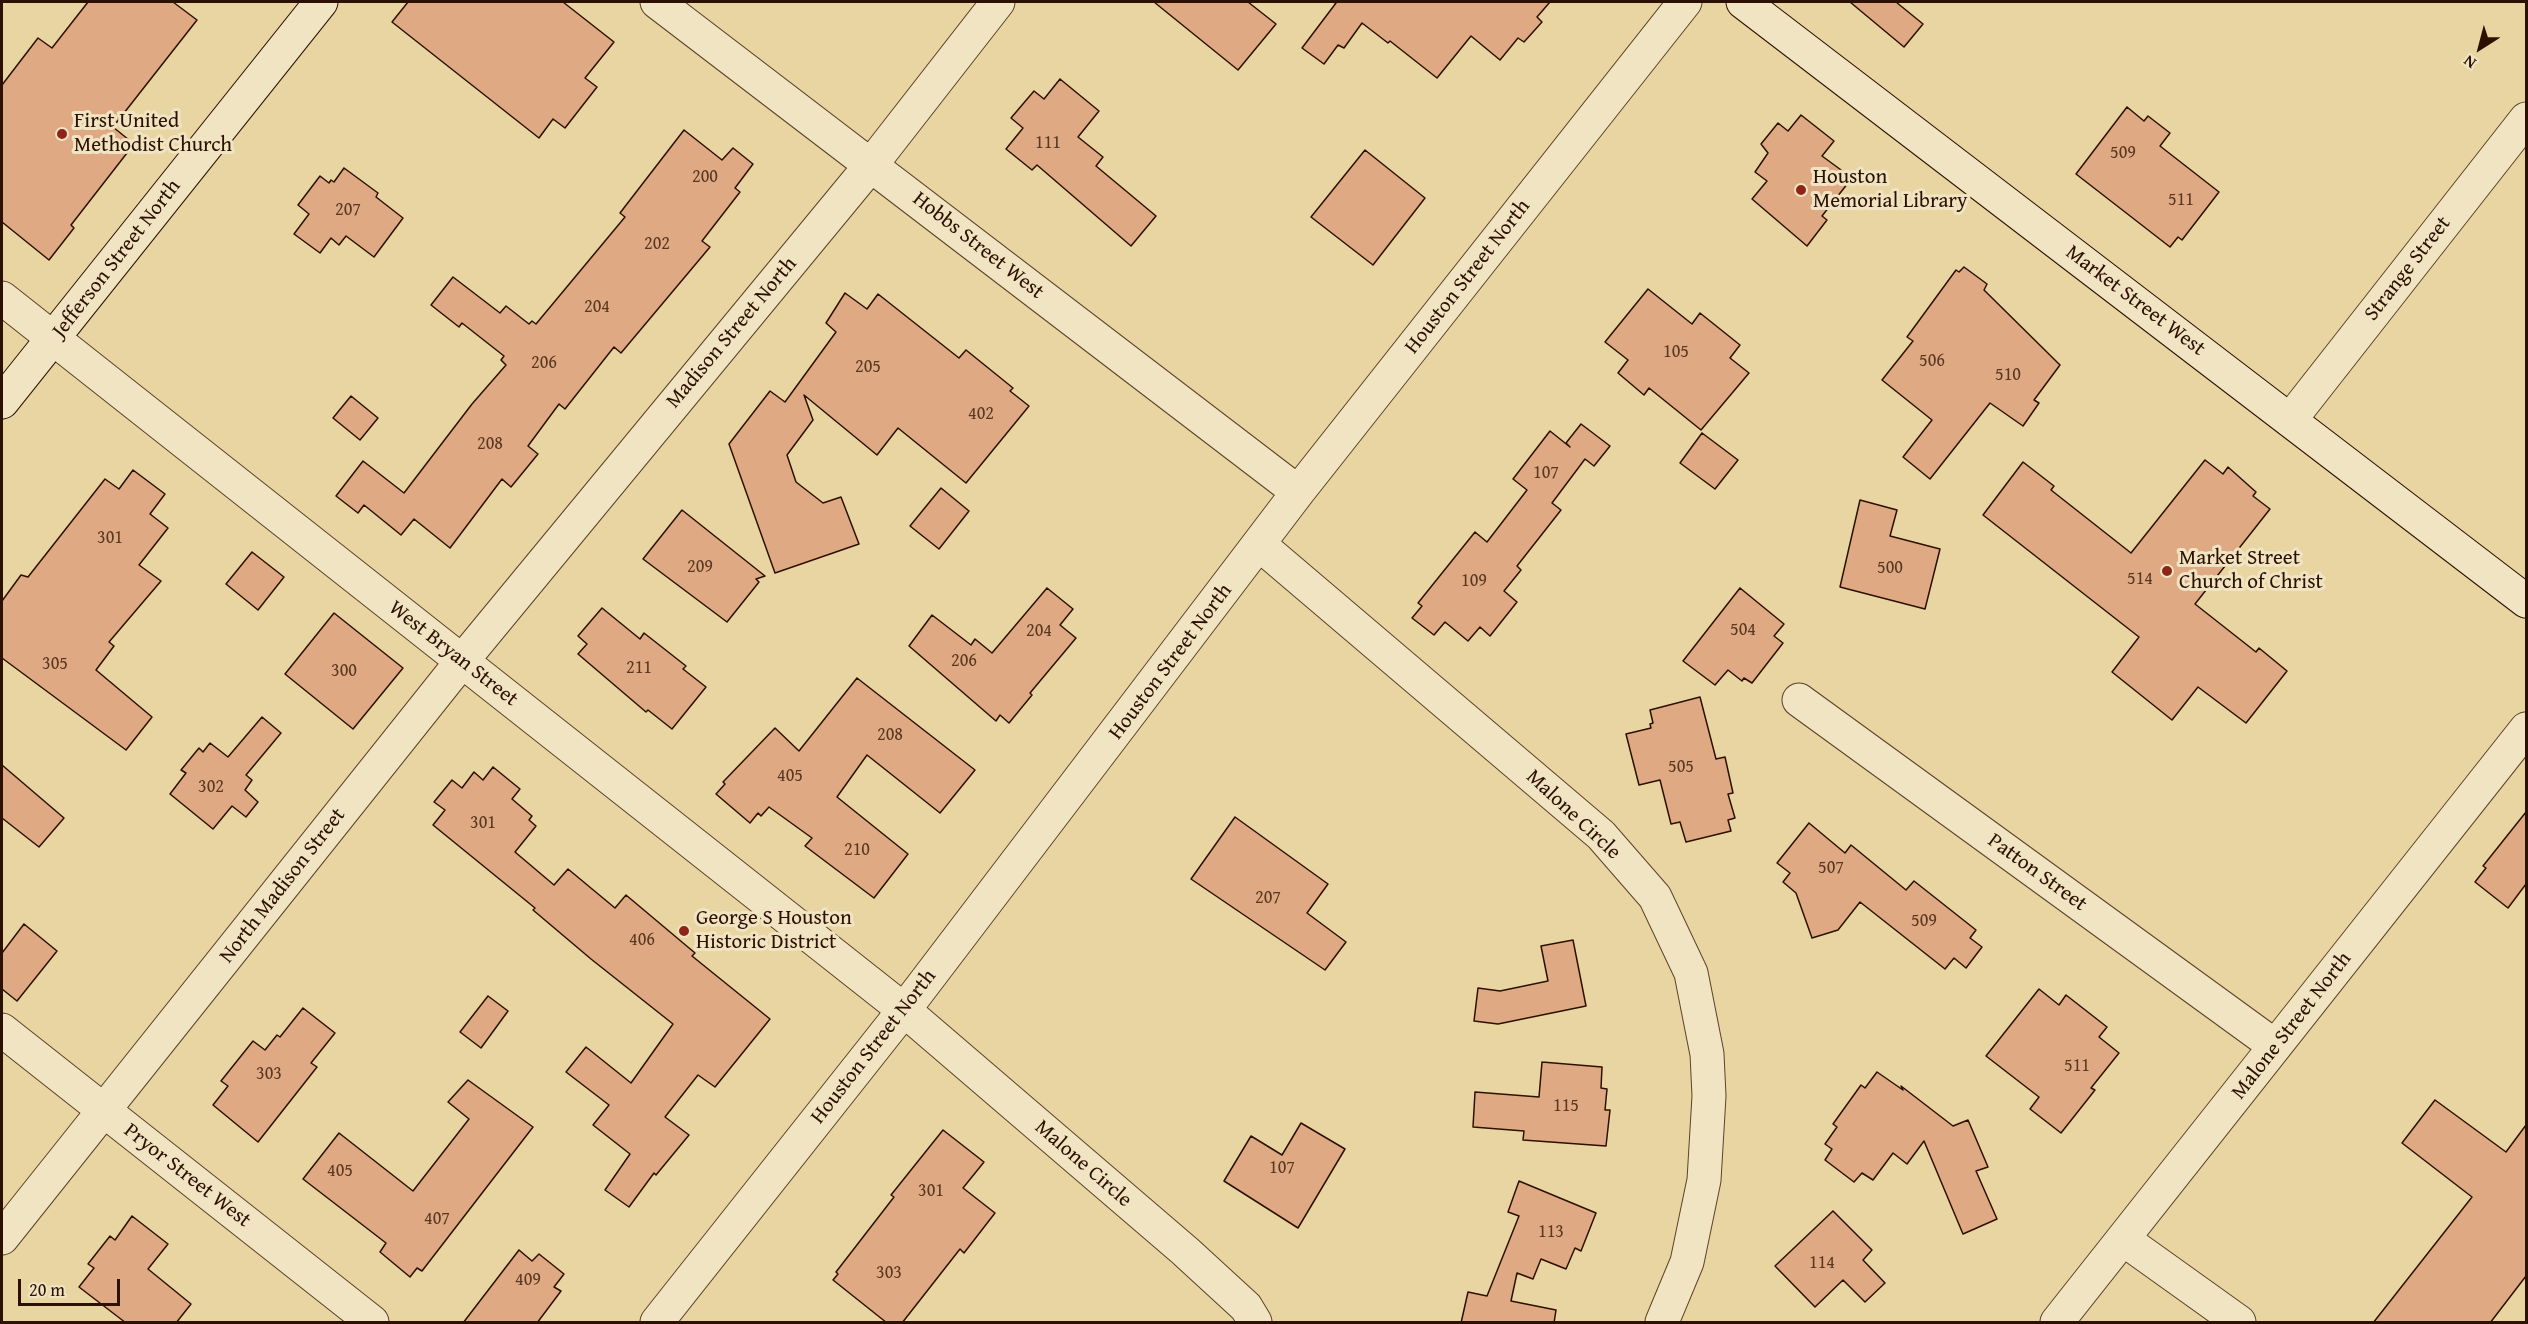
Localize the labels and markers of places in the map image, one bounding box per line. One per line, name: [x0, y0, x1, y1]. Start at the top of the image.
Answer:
place label: First United Methodist Church: [74, 109, 232, 159]
marker: First United Methodist Church: [55, 127, 69, 141]
place label: Houston Memorial Library: [1813, 165, 1967, 215]
marker: Houston Memorial Library: [1794, 183, 1808, 197]
place label: Market Street Church of Christ: [2179, 546, 2323, 596]
marker: Market Street Church of Christ: [2160, 564, 2174, 578]
place label: George S Houston Historic District: [696, 906, 852, 956]
marker: George S Houston Historic District: [677, 924, 691, 938]

